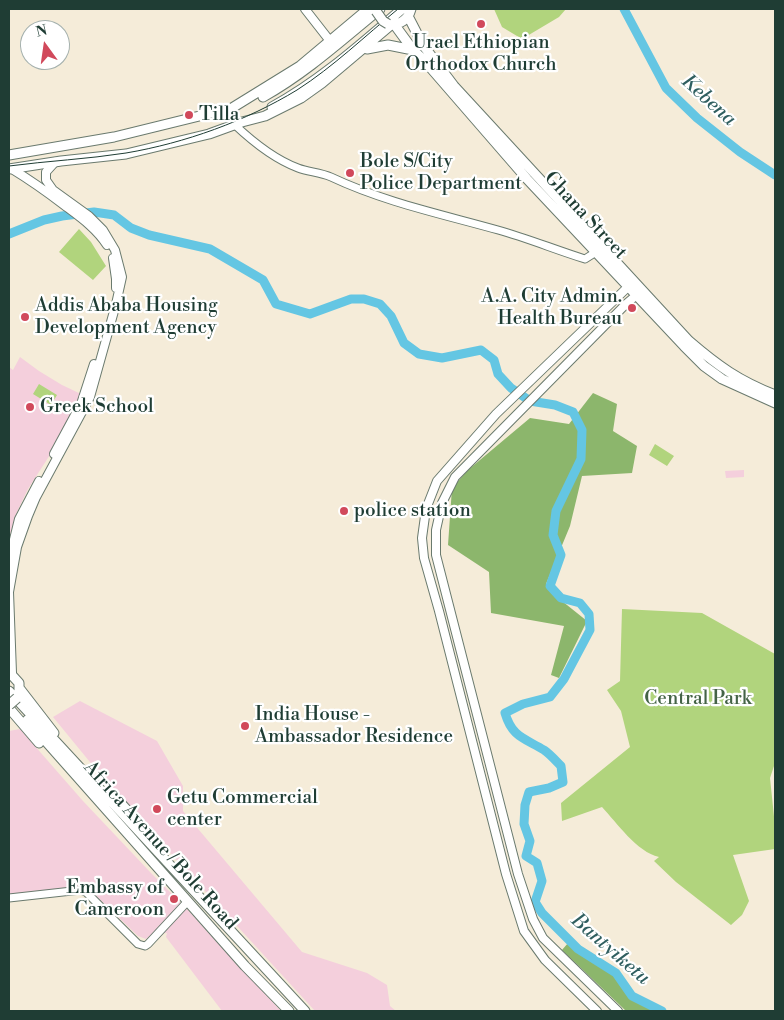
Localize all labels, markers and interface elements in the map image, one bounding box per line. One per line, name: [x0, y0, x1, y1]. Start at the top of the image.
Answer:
marker: Urael Ethiopian Orthodox Church: [475, 18, 487, 30]
north arrow: [20, 20, 70, 70]
text: N: [34, 21, 49, 41]
place label: Urael Ethiopian Orthodox Church: [405, 32, 557, 76]
water label: Kebena: [676, 70, 740, 132]
place label: Tilla: [199, 104, 239, 126]
marker: Tilla: [183, 109, 195, 121]
place label: Bole S/City Police Department: [360, 151, 522, 195]
marker: Bole S/City Police Department: [344, 167, 356, 179]
street label: Ghana Street: [539, 167, 631, 265]
place label: A.A. City Admin. Health Bureau: [481, 286, 622, 330]
place label: Addis Ababa Housing Development Agency: [35, 295, 218, 339]
marker: A.A. City Admin. Health Bureau: [626, 302, 638, 314]
marker: Addis Ababa Housing Development Agency: [19, 311, 31, 323]
place label: Greek School: [40, 396, 154, 418]
marker: Greek School: [24, 401, 36, 413]
place label: police station: [354, 500, 471, 522]
marker: police station: [338, 505, 350, 517]
park label: Central Park: [644, 688, 752, 710]
place label: India House - Ambassador Residence: [255, 704, 453, 748]
marker: India House - Ambassador Residence: [239, 720, 251, 732]
street label: Africa Avenue / Bole Road: [78, 757, 242, 935]
place label: Getu Commercial center: [167, 787, 318, 831]
marker: Getu Commercial center: [151, 803, 163, 815]
place label: Embassy of Cameroon: [66, 877, 164, 921]
marker: Embassy of Cameroon: [168, 893, 180, 905]
water label: Bantyiketu: [566, 909, 654, 991]

